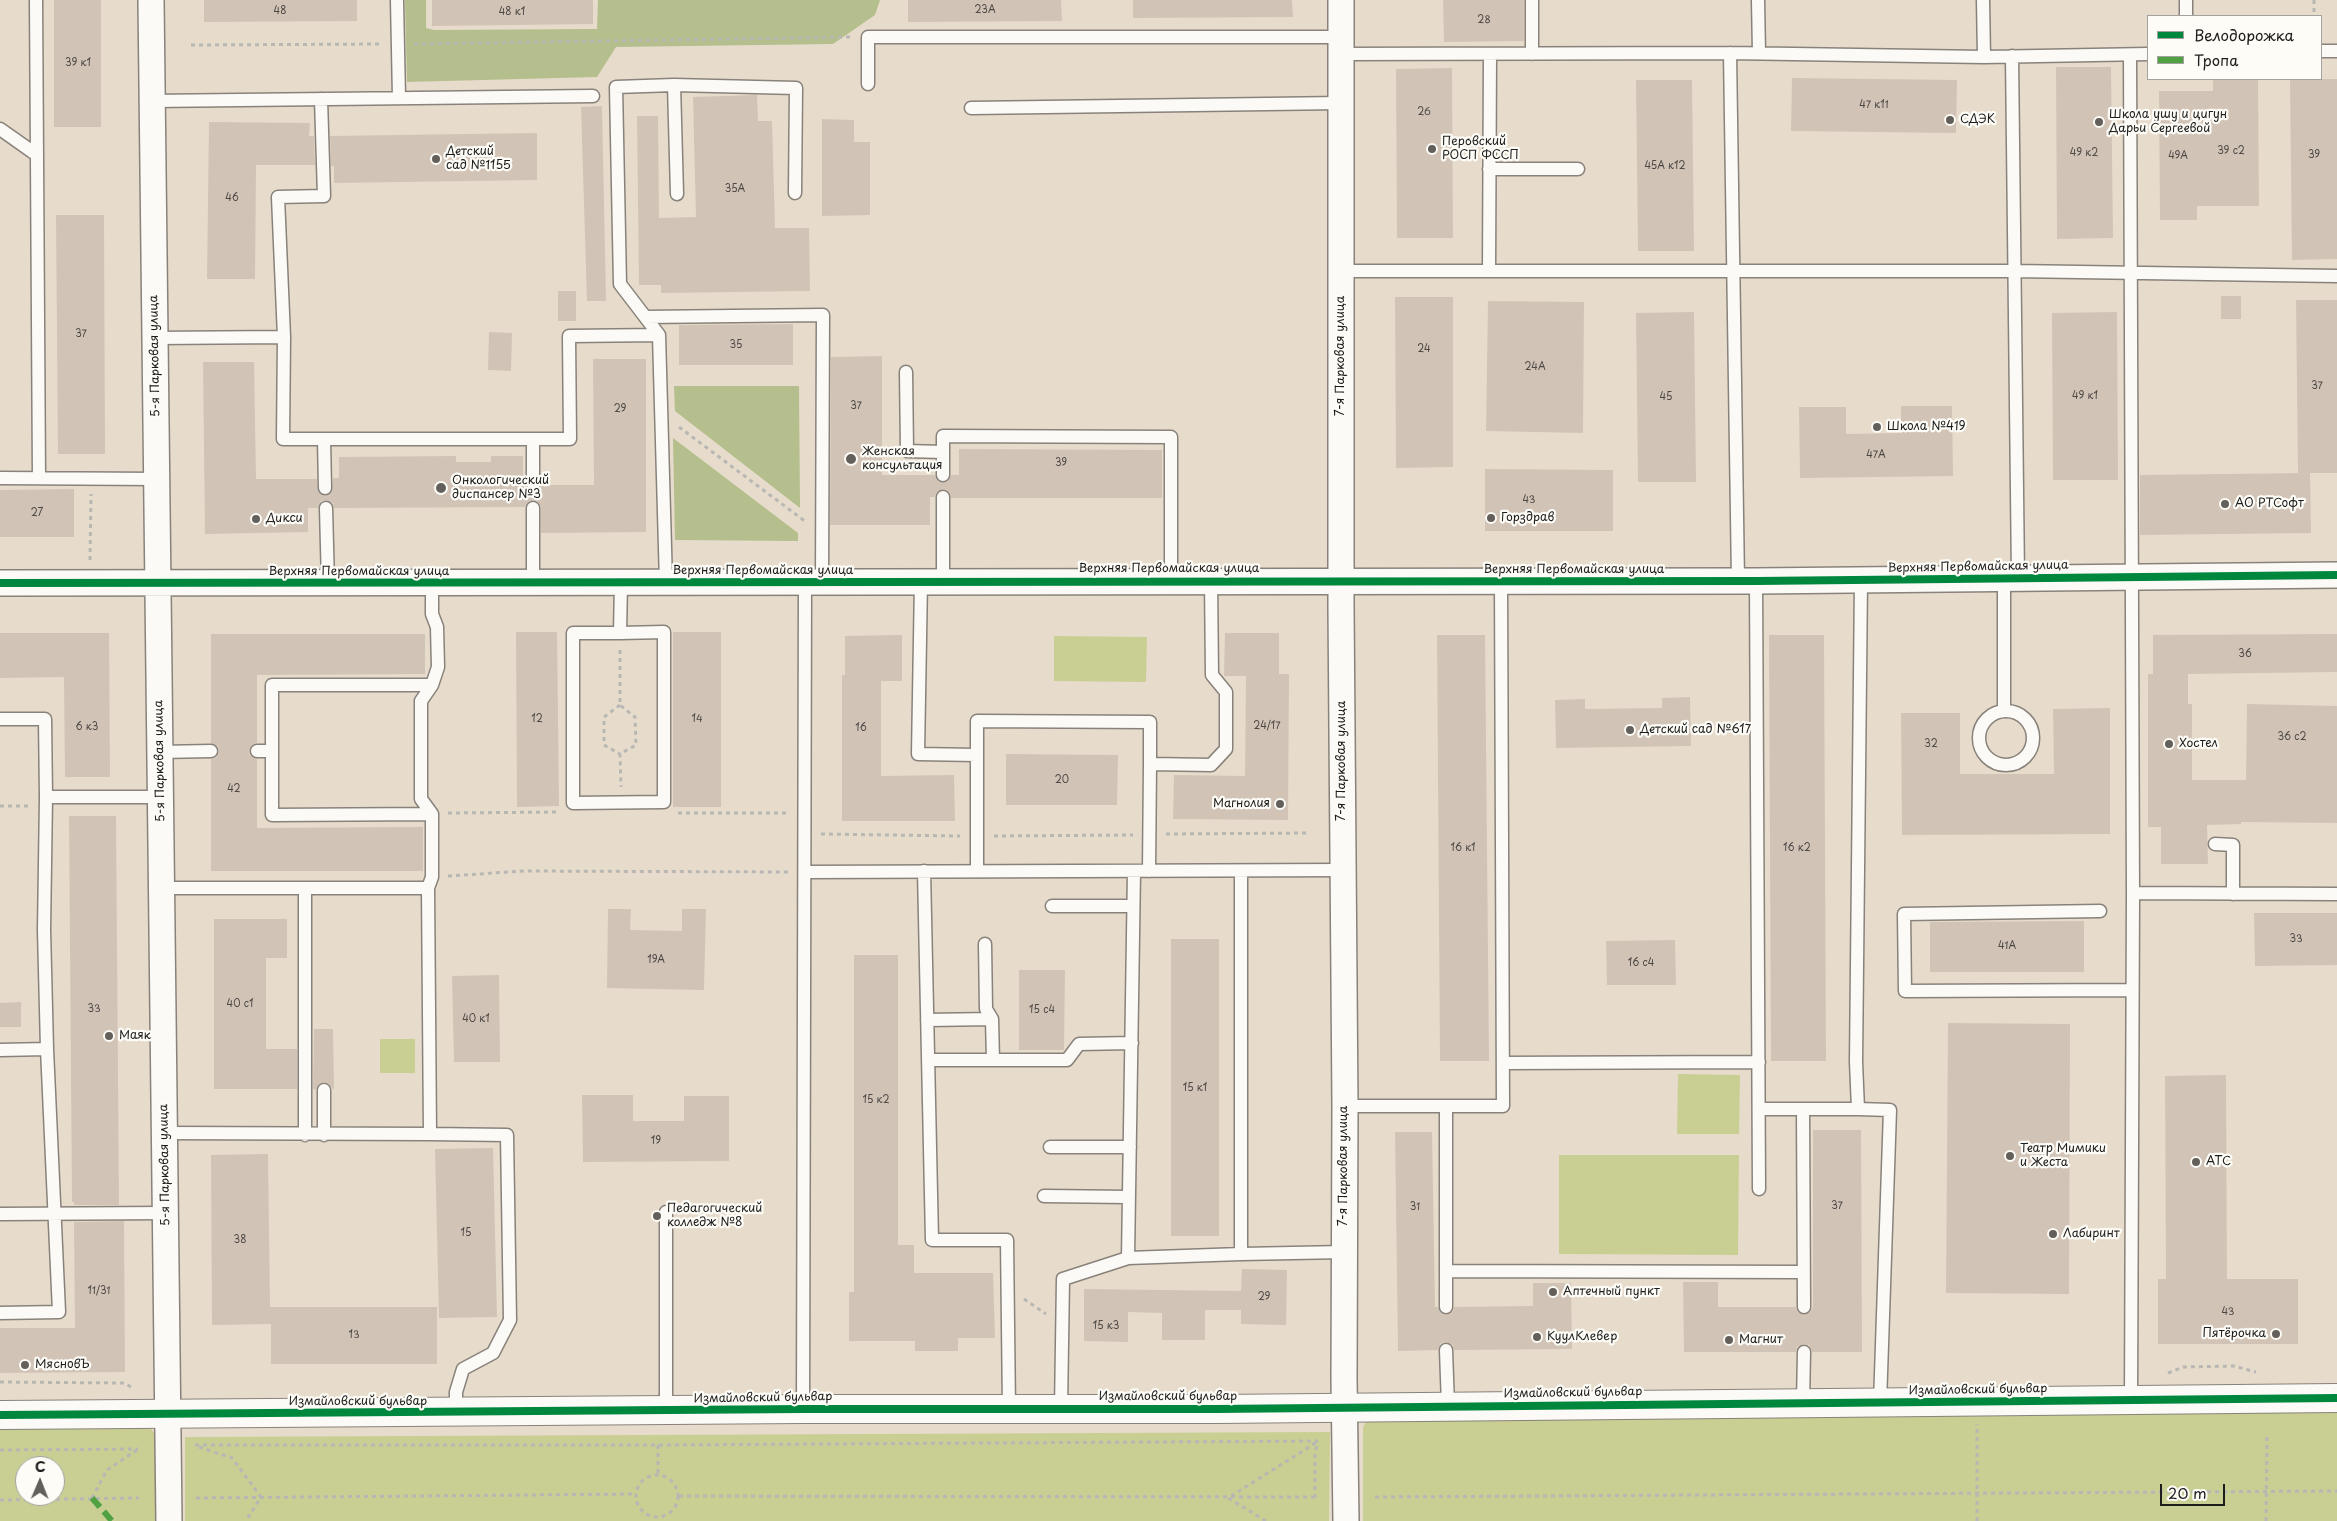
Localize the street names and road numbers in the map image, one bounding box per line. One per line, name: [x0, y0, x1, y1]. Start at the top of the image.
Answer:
street label: 5-я Парковая улица: [147, 295, 163, 417]
street label: 7-я Парковая улица: [1334, 296, 1348, 416]
street label: Верхняя Первомайская улица: [1887, 558, 2069, 576]
street label: Верхняя Первомайская улица: [1079, 562, 1259, 576]
street label: Верхняя Первомайская улица: [1484, 563, 1664, 577]
street label: Верхняя Первомайская улица: [673, 564, 853, 578]
street label: Верхняя Первомайская улица: [269, 565, 449, 579]
street label: 5-я Парковая улица: [152, 700, 168, 822]
street label: 7-я Парковая улица: [1335, 701, 1349, 821]
street label: 5-я Парковая улица: [157, 1104, 173, 1226]
street label: 7-я Парковая улица: [1337, 1106, 1351, 1226]
street label: Измайловский бульвар: [1909, 1382, 2047, 1398]
street label: Измайловский бульвар: [1504, 1385, 1642, 1401]
street label: Измайловский бульвар: [694, 1390, 832, 1406]
street label: Измайловский бульвар: [1099, 1390, 1237, 1404]
street label: Измайловский бульвар: [289, 1395, 427, 1409]

